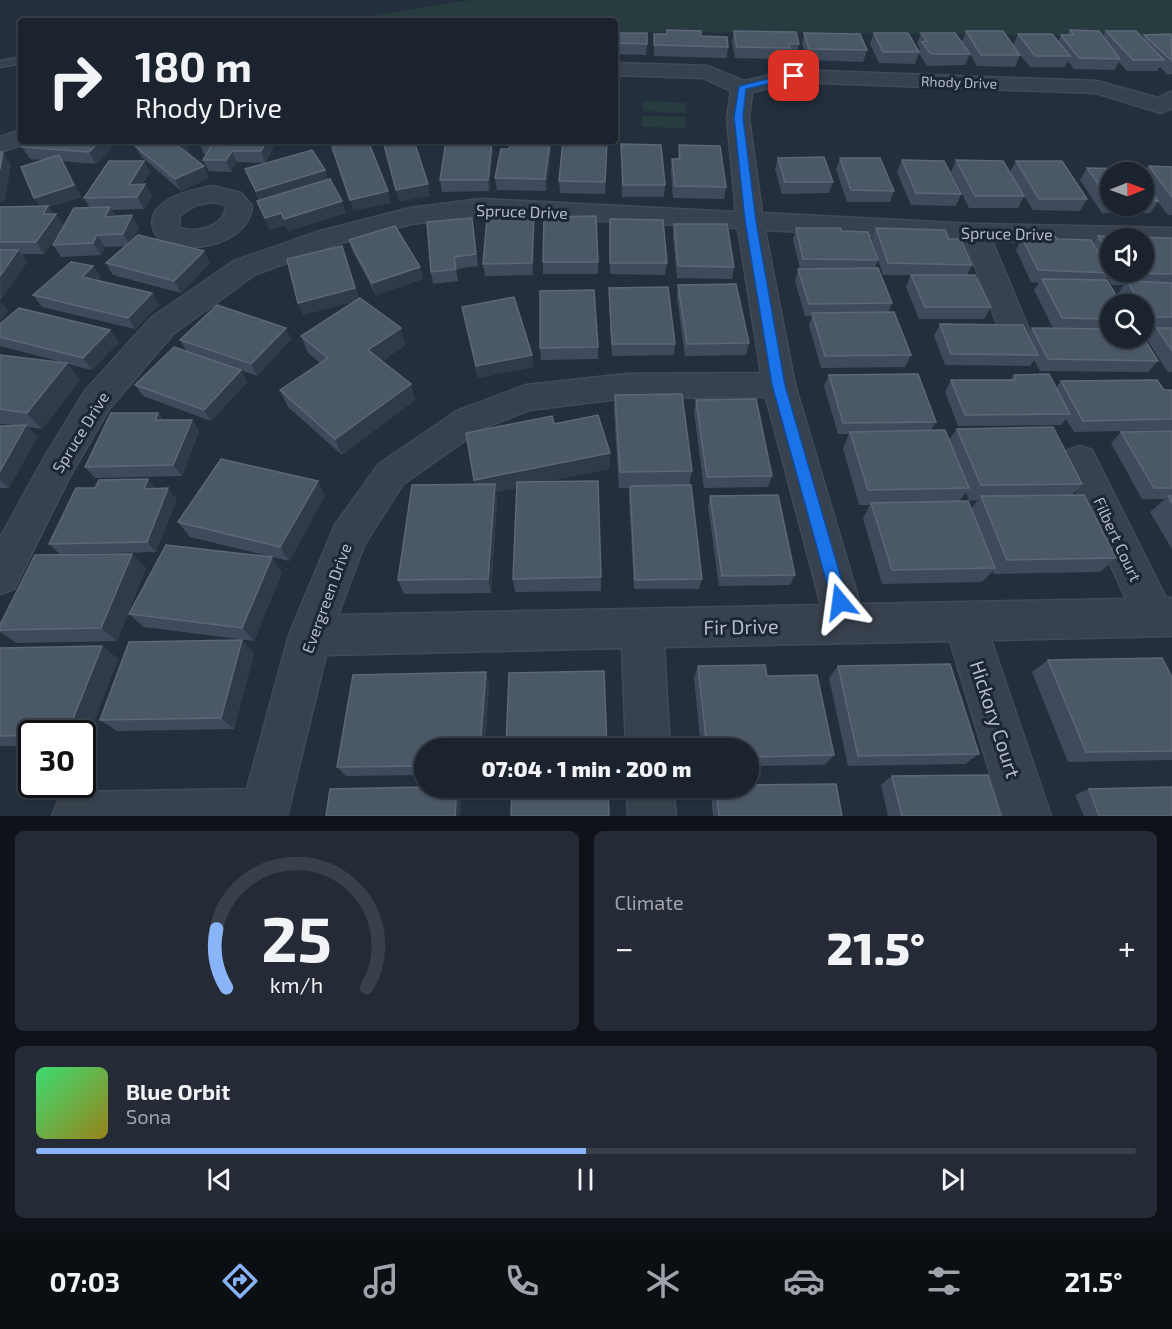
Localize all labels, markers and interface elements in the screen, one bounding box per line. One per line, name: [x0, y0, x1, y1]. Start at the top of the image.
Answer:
text: 180 m: [135, 40, 252, 90]
icon: right: [36, 42, 114, 120]
pin: [768, 50, 819, 101]
icon: arrive: [777, 59, 810, 92]
street label: Rhody Drive: [921, 72, 997, 92]
text: Rhody Drive: [135, 91, 282, 123]
north arrow: [1100, 162, 1154, 216]
map controls: [1100, 162, 1154, 348]
street label: Spruce Drive: [476, 200, 568, 222]
street label: Spruce Drive: [961, 223, 1053, 243]
button: sound: [1100, 228, 1154, 282]
button: search: [1100, 294, 1154, 348]
street label: Spruce Drive: [48, 388, 112, 476]
street label: Filbert Court: [1090, 494, 1146, 584]
street label: Evergreen Drive: [297, 540, 355, 656]
position arrow: [808, 570, 872, 634]
street label: Fir Drive: [703, 613, 779, 639]
street label: Hickory Court: [966, 657, 1026, 781]
speed limit sign: 30: [18, 720, 96, 798]
text: 07:04 · 1 min · 200 m: [482, 755, 691, 781]
text: Climate: [615, 890, 684, 914]
text: 25: [261, 900, 332, 975]
text: 21.5°: [827, 920, 925, 974]
text: −: [615, 927, 634, 967]
text: +: [1118, 927, 1136, 967]
text: km/h: [270, 972, 323, 997]
text: Blue Orbit: [126, 1078, 230, 1104]
text: Sona: [126, 1104, 171, 1128]
icon: previous: [203, 1163, 236, 1196]
icon: pause: [569, 1163, 602, 1196]
icon: next: [936, 1163, 969, 1196]
icon: directions: [219, 1260, 261, 1302]
icon: music: [360, 1260, 402, 1302]
icon: phone: [501, 1260, 543, 1302]
icon: climate: [642, 1260, 684, 1302]
icon: car: [783, 1260, 825, 1302]
icon: filters: [923, 1260, 965, 1302]
text: 07:03: [49, 1265, 120, 1297]
text: 21.5°: [1064, 1265, 1123, 1297]

